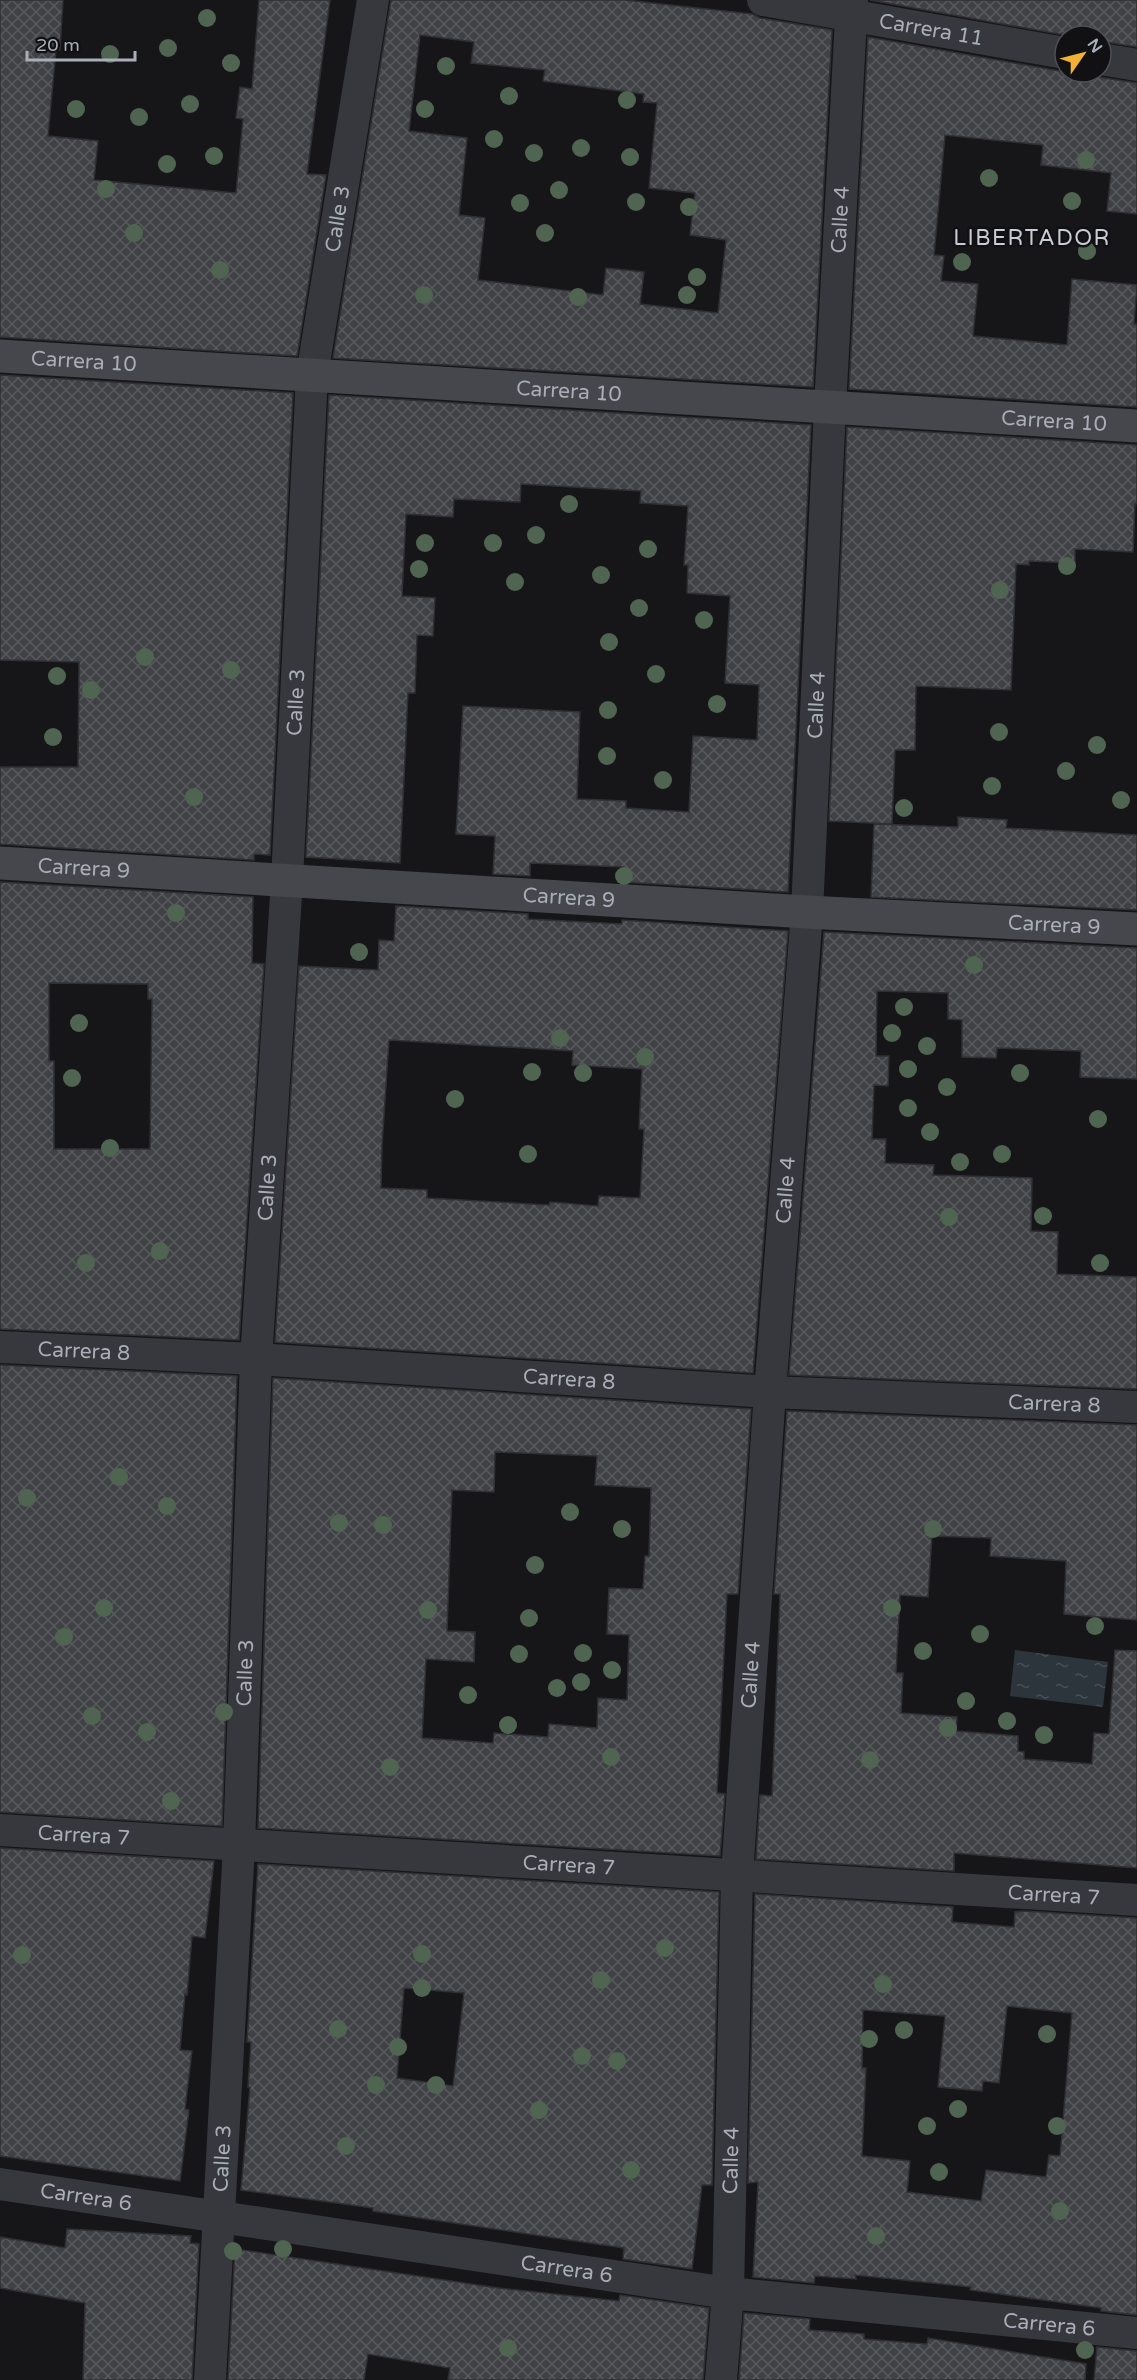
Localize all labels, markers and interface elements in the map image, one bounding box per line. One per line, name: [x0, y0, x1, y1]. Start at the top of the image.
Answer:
street label: Carrera 11: [877, 9, 986, 52]
scale bar: [27, 24, 135, 62]
north arrow: [1053, 24, 1113, 84]
text: 20 m: [36, 34, 80, 56]
text: N: [1083, 35, 1106, 57]
street label: Calle 3: [320, 184, 356, 254]
street label: Calle 4: [826, 185, 855, 254]
district label: LIBERTADOR: [953, 225, 1111, 251]
street label: Carrera 10: [30, 346, 137, 377]
street label: Carrera 10: [515, 376, 622, 407]
street label: Carrera 10: [1000, 406, 1108, 437]
street label: Calle 3: [282, 668, 310, 737]
street label: Calle 4: [803, 671, 831, 739]
street label: Carrera 9: [37, 853, 131, 884]
street label: Carrera 9: [522, 883, 616, 913]
street label: Carrera 9: [1007, 910, 1101, 940]
street label: Calle 3: [253, 1153, 282, 1222]
street label: Calle 4: [771, 1156, 801, 1225]
street label: Carrera 8: [37, 1337, 131, 1366]
street label: Carrera 8: [522, 1364, 616, 1395]
street label: Carrera 8: [1008, 1390, 1101, 1419]
street label: Calle 3: [232, 1639, 259, 1707]
street label: Calle 4: [736, 1640, 766, 1709]
street label: Carrera 7: [37, 1820, 131, 1851]
street label: Carrera 7: [522, 1850, 616, 1881]
street label: Carrera 7: [1007, 1880, 1101, 1911]
street label: Calle 3: [208, 2124, 237, 2193]
street label: Calle 4: [718, 2126, 745, 2194]
street label: Carrera 6: [38, 2178, 134, 2217]
street label: Carrera 6: [519, 2250, 614, 2289]
street label: Carrera 6: [1002, 2308, 1097, 2342]

